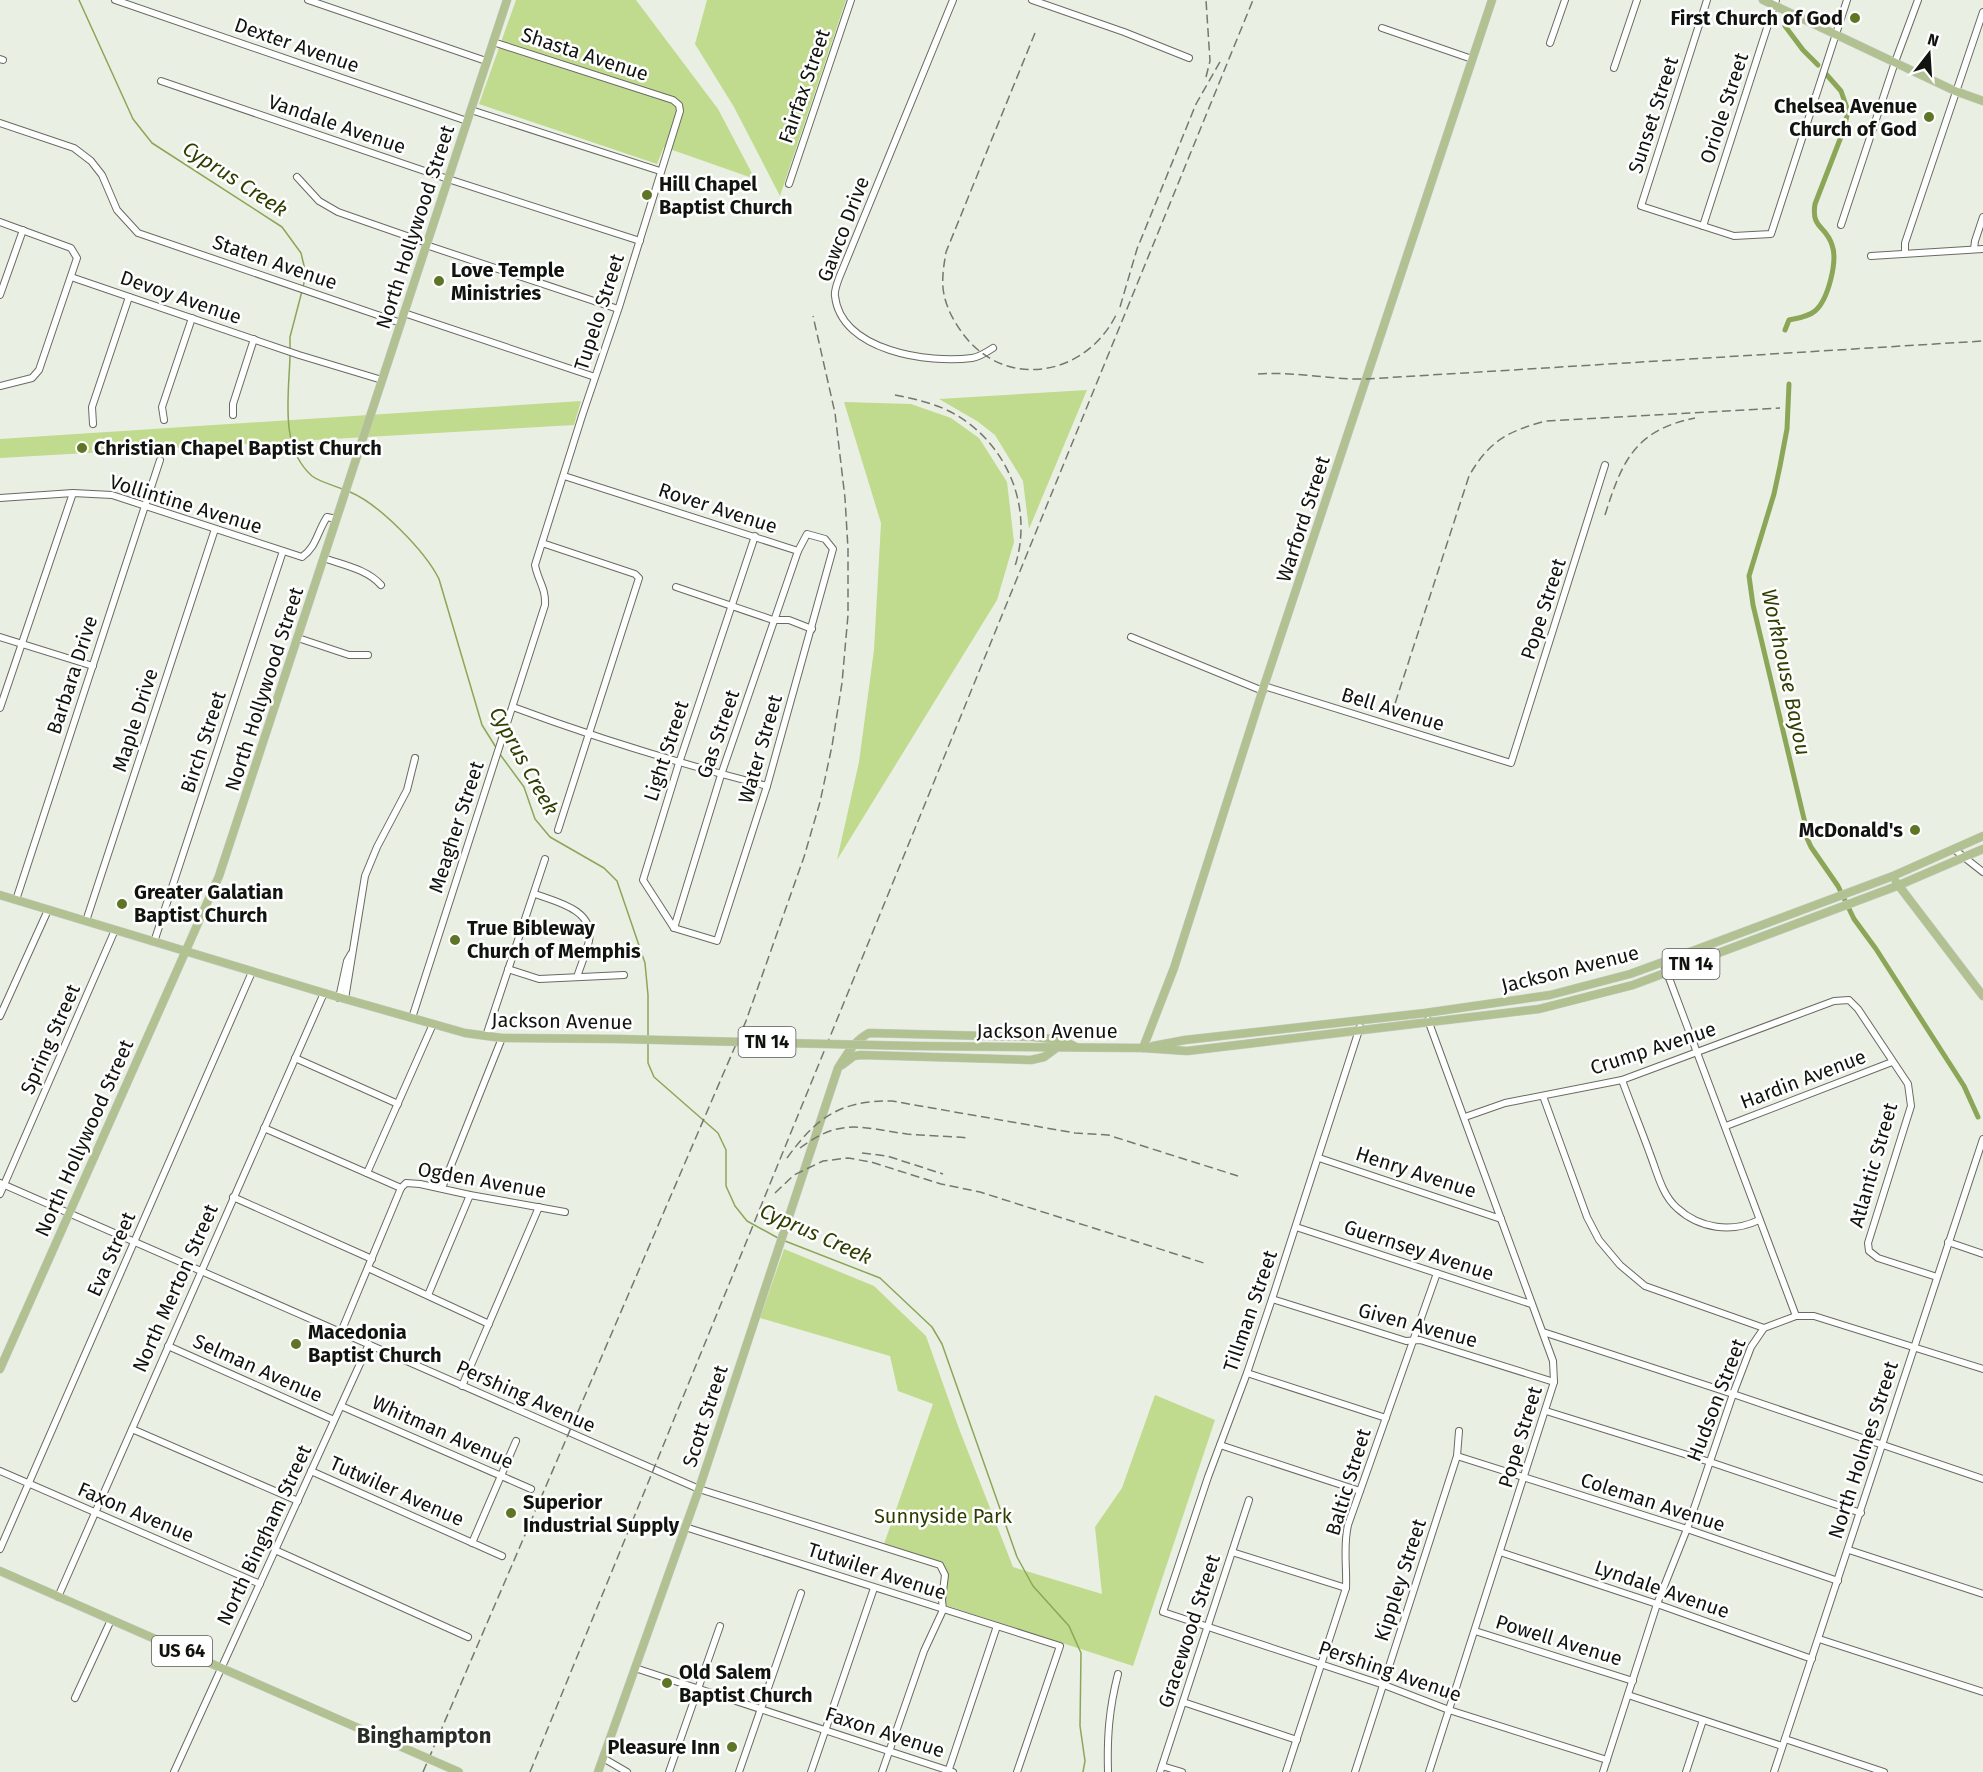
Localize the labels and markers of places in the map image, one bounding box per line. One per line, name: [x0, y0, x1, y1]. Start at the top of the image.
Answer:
place label: First Church of God: [1671, 6, 1843, 30]
marker: First Church of God: [1848, 11, 1862, 25]
place label: Chelsea Avenue Church of God: [1774, 94, 1917, 141]
marker: Chelsea Avenue Church of God: [1922, 110, 1936, 124]
place label: Hill Chapel Baptist Church: [659, 172, 793, 219]
marker: Hill Chapel Baptist Church: [640, 188, 654, 202]
place label: Love Temple Ministries: [451, 258, 565, 305]
marker: Love Temple Ministries: [432, 274, 446, 288]
place label: Christian Chapel Baptist Church: [94, 436, 382, 460]
marker: Christian Chapel Baptist Church: [75, 441, 89, 455]
place label: McDonald's: [1799, 818, 1903, 842]
marker: McDonald's: [1908, 823, 1922, 837]
place label: Greater Galatian Baptist Church: [134, 880, 284, 927]
marker: Greater Galatian Baptist Church: [115, 897, 129, 911]
place label: True Bibleway Church of Memphis: [467, 916, 641, 963]
marker: True Bibleway Church of Memphis: [448, 933, 462, 947]
place label: Macedonia Baptist Church: [308, 1320, 442, 1367]
marker: Macedonia Baptist Church: [289, 1337, 303, 1351]
place label: Superior Industrial Supply: [523, 1490, 680, 1537]
marker: Superior Industrial Supply: [504, 1506, 518, 1520]
place label: Old Salem Baptist Church: [679, 1660, 813, 1707]
marker: Old Salem Baptist Church: [660, 1676, 674, 1690]
place label: Pleasure Inn: [608, 1735, 720, 1759]
marker: Pleasure Inn: [725, 1740, 739, 1754]

